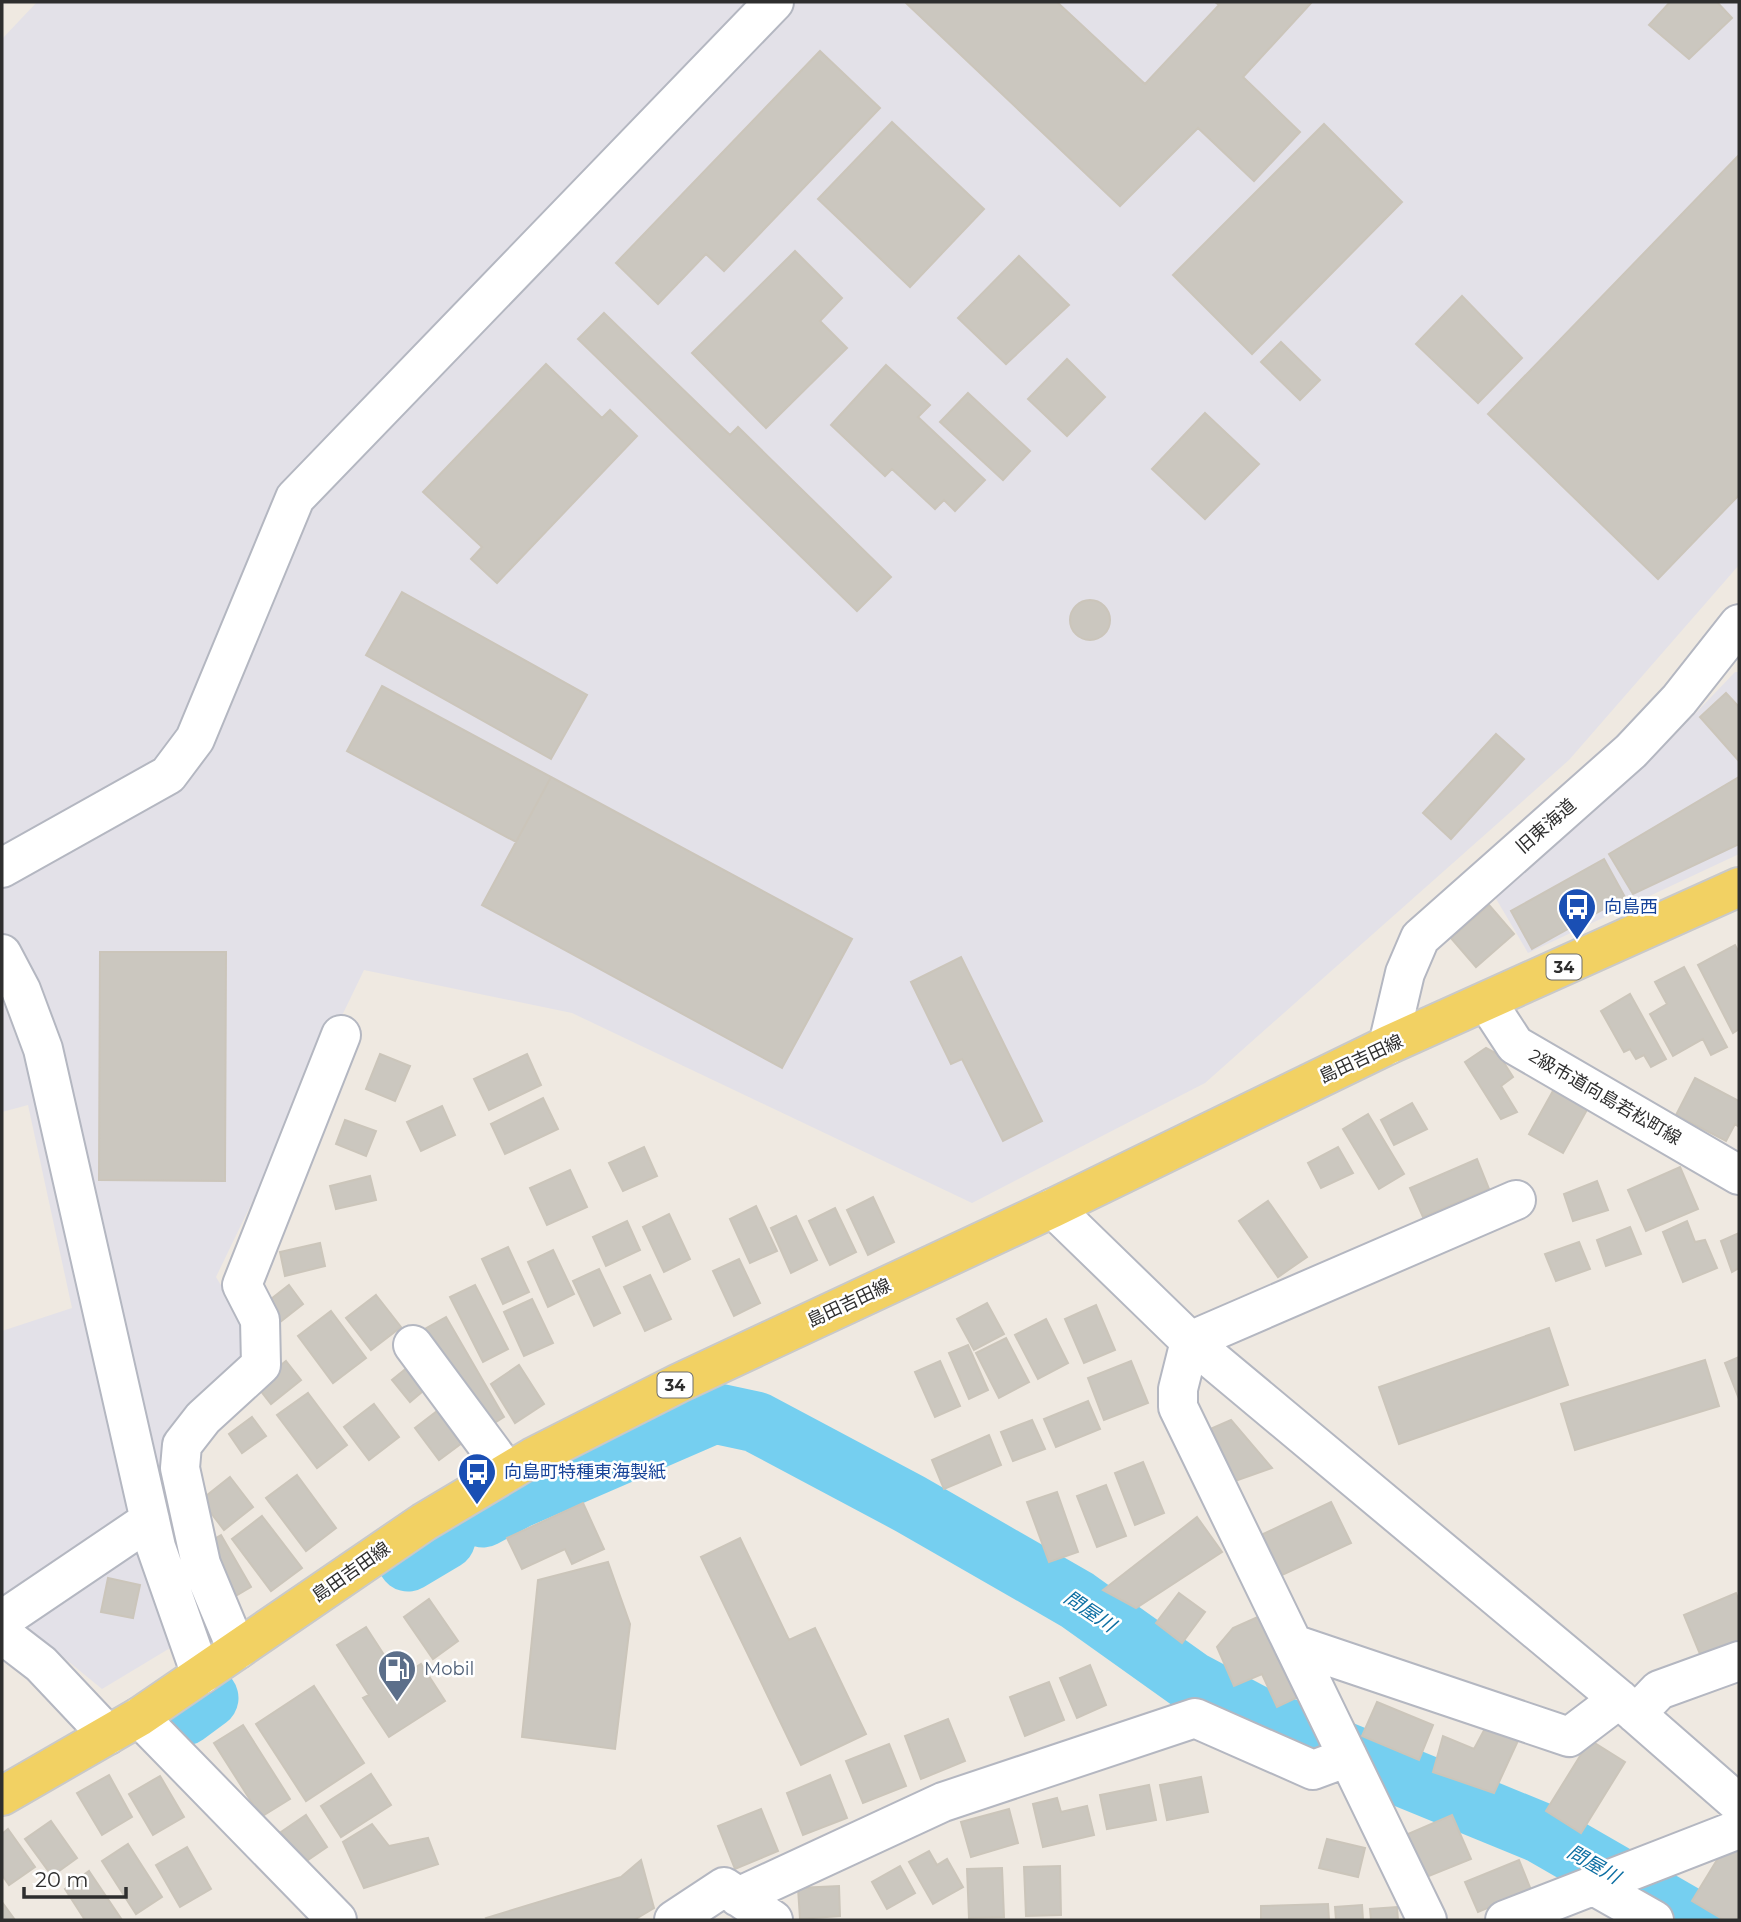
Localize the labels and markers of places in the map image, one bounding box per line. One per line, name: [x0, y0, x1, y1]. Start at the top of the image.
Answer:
bus stop icon: 向島西: [1556, 886, 1598, 941]
place label: 向島西: [1604, 896, 1658, 918]
bus stop icon: 向島町特種東海製紙: [456, 1451, 498, 1506]
place label: 向島町特種東海製紙: [504, 1461, 666, 1483]
fuel station icon: Mobil: [376, 1648, 418, 1703]
place label: Mobil: [424, 1658, 474, 1680]

